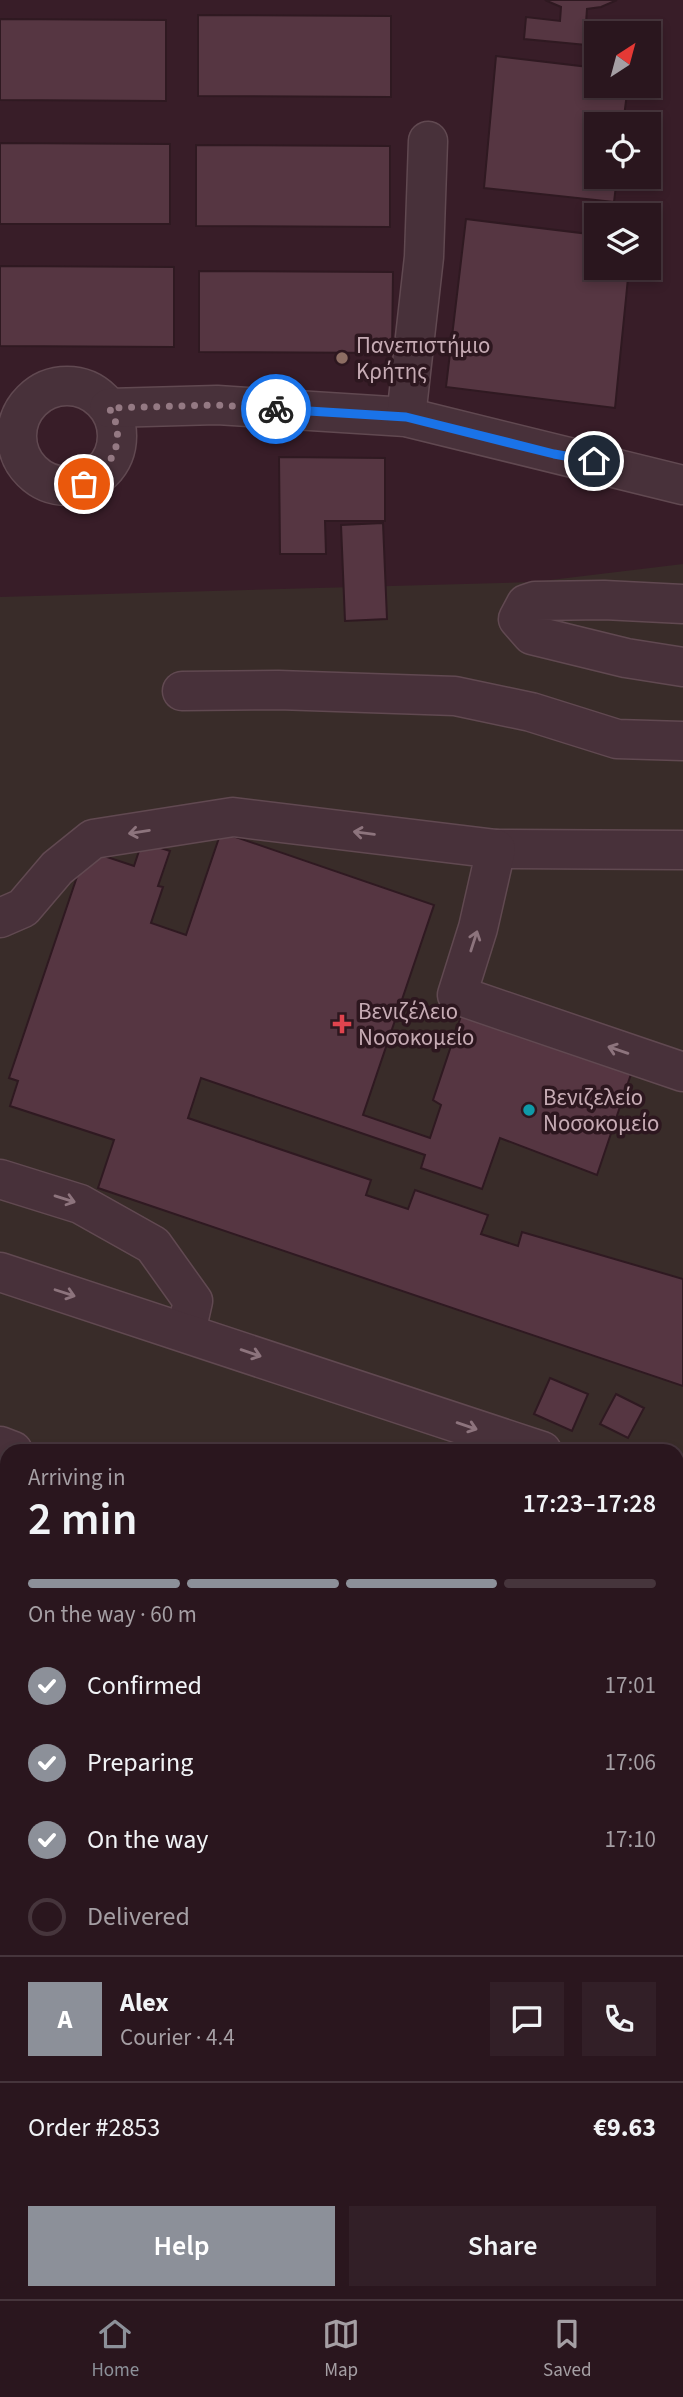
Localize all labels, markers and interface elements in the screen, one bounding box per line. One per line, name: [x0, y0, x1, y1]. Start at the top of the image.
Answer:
north arrow: [584, 21, 662, 98]
map controls: [584, 21, 661, 280]
button: locate: [584, 112, 661, 189]
button: layers: [584, 203, 661, 280]
place label: Πανεπιστήμιο Κρήτης: [356, 329, 490, 388]
marker: Πανεπιστήμιο Κρήτης: [334, 350, 350, 366]
courier: [241, 374, 311, 444]
icon: bike: [257, 390, 295, 428]
pin: [564, 431, 624, 491]
icon: home: [575, 442, 613, 480]
pin: [54, 454, 114, 514]
icon: bag: [65, 465, 103, 503]
one-way arrow: [128, 826, 150, 839]
one-way arrow: [353, 826, 376, 839]
one-way arrow: [469, 930, 482, 952]
place label: Βενιζέλειο Νοσοκομείο: [358, 995, 474, 1054]
marker: Βενιζέλειο Νοσοκομείο: [332, 1014, 352, 1034]
one-way arrow: [608, 1043, 630, 1055]
place label: Βενιζελείο Νοσοκομείο: [543, 1081, 659, 1140]
marker: Βενιζελείο Νοσοκομείο: [521, 1102, 537, 1118]
one-way arrow: [54, 1194, 76, 1207]
one-way arrow: [54, 1287, 76, 1300]
one-way arrow: [240, 1347, 262, 1360]
one-way arrow: [455, 1420, 477, 1433]
text: Arriving in: [28, 1461, 126, 1494]
text: 17:23–17:28: [523, 1485, 656, 1522]
text: 2 min: [28, 1487, 137, 1552]
text: On the way · 60 m: [28, 1598, 197, 1631]
icon: check: [28, 1667, 66, 1705]
text: Confirmed: [87, 1667, 202, 1704]
text: 17:01: [605, 1669, 656, 1702]
icon: check: [28, 1744, 66, 1782]
text: Preparing: [87, 1744, 193, 1781]
text: 17:06: [605, 1746, 656, 1779]
icon: check: [28, 1821, 66, 1859]
text: On the way: [87, 1821, 208, 1858]
text: 17:10: [605, 1823, 656, 1856]
text: Delivered: [87, 1898, 190, 1935]
button: chat: [490, 1982, 564, 2056]
button: phone: [582, 1982, 656, 2056]
text: Alex: [120, 1984, 169, 2021]
text: A: [58, 2001, 72, 2038]
text: Courier · 4.4: [120, 2021, 235, 2054]
text: Order #2853: [28, 2109, 160, 2146]
text: €9.63: [593, 2109, 656, 2146]
button: Help: [28, 2206, 335, 2286]
button: Share: [349, 2206, 656, 2286]
tab: Home: [91, 2315, 139, 2384]
tab: Map: [322, 2315, 360, 2384]
tab: Saved: [543, 2315, 592, 2384]

